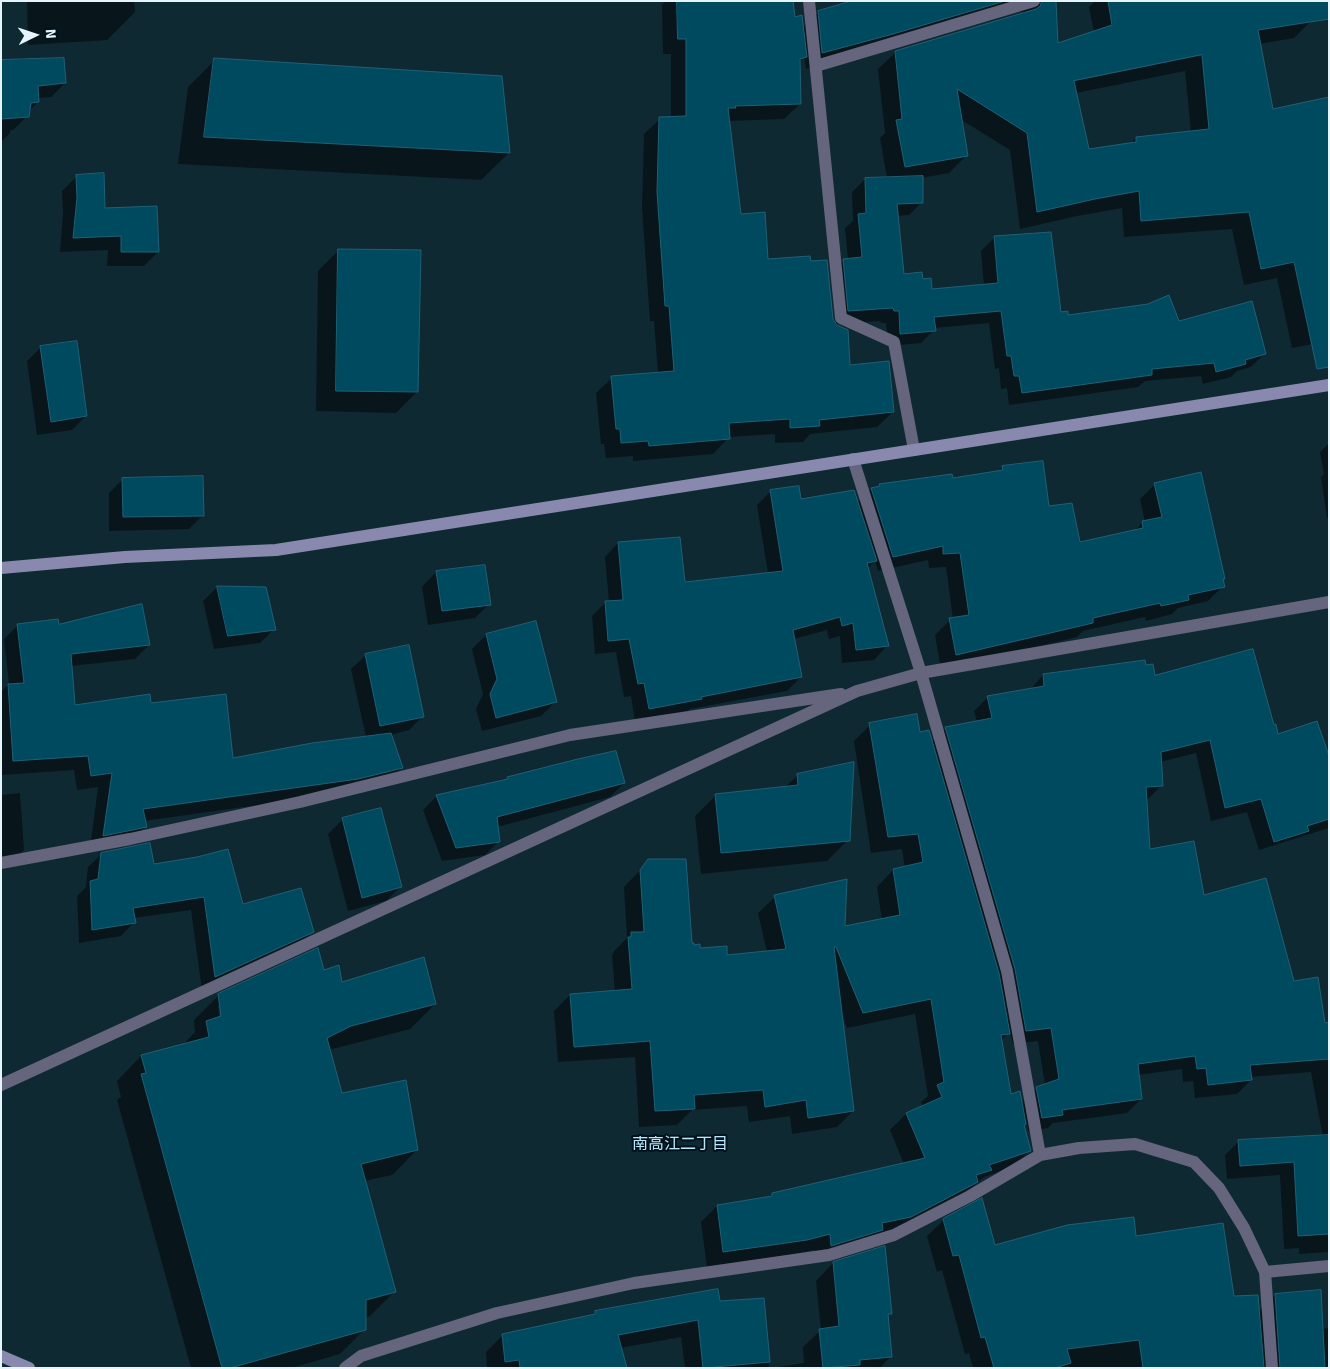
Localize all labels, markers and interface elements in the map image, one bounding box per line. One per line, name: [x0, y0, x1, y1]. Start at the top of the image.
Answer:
north arrow: [10, 10, 60, 60]
text: N: [42, 28, 59, 39]
district label: 南高江二丁目: [632, 1135, 728, 1155]

